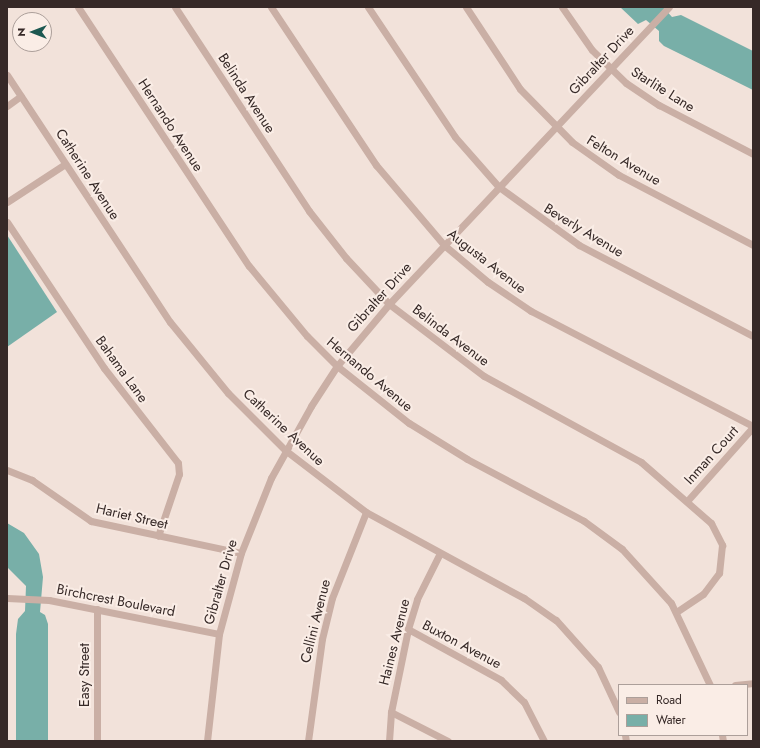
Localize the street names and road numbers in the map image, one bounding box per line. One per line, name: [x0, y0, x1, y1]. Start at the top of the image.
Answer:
street label: Gibralter Drive: [565, 22, 637, 98]
street label: Belinda Avenue: [215, 50, 279, 136]
street label: Starlite Lane: [628, 63, 698, 115]
street label: Hernando Avenue: [135, 76, 207, 174]
street label: Catherine Avenue: [52, 125, 124, 223]
street label: Felton Avenue: [584, 131, 664, 189]
street label: Beverly Avenue: [541, 200, 627, 260]
street label: Augusta Avenue: [444, 225, 530, 297]
street label: Gibralter Drive: [343, 259, 415, 335]
street label: Belinda Avenue: [409, 301, 493, 369]
street label: Bahama Lane: [92, 332, 152, 406]
street label: Hernando Avenue: [324, 333, 416, 415]
street label: Catherine Avenue: [240, 385, 328, 469]
street label: Inman Court: [680, 422, 742, 488]
street label: Hariet Street: [94, 500, 170, 532]
street label: Gibralter Drive: [200, 537, 240, 627]
street label: Cellini Avenue: [296, 577, 334, 665]
street label: Birchcrest Boulevard: [55, 580, 177, 620]
street label: Haines Avenue: [375, 597, 413, 687]
street label: Buxton Avenue: [420, 616, 504, 672]
street label: Easy Street: [76, 643, 92, 707]

